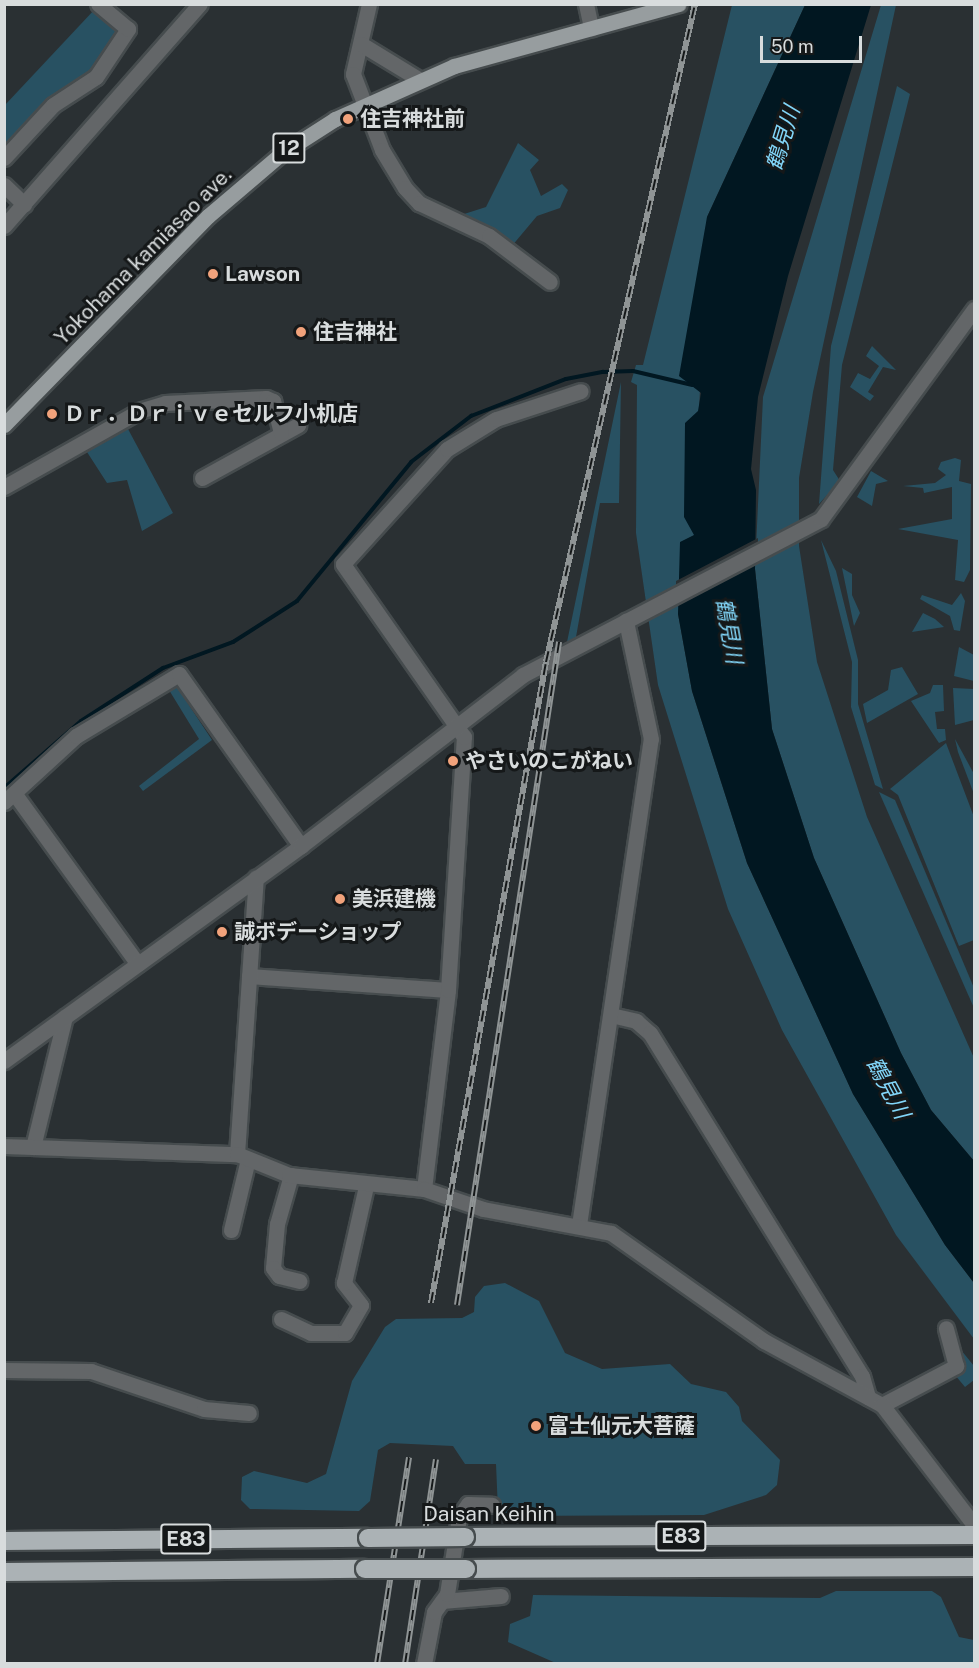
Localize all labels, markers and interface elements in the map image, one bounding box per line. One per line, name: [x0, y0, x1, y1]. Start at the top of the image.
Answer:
scale bar: [763, 24, 865, 62]
text: 50 m: [771, 36, 814, 57]
water label: 鶴見川: [761, 103, 805, 173]
place label: 住吉神社前: [360, 106, 465, 132]
marker: 住吉神社前: [341, 112, 355, 126]
road number: 12: [271, 131, 307, 165]
street label: Yokohama kamiasao ave.: [49, 162, 237, 350]
place label: Lawson: [225, 261, 300, 287]
marker: Lawson: [206, 267, 220, 281]
place label: 住吉神社: [313, 319, 397, 345]
marker: 住吉神社: [294, 325, 308, 339]
place label: Ｄｒ．Ｄｒｉｖｅセルフ小机店: [64, 401, 358, 427]
marker: Ｄｒ．Ｄｒｉｖｅセルフ小机店: [45, 407, 59, 421]
water label: 鶴見川: [710, 596, 748, 666]
place label: やさいのこがねい: [465, 748, 633, 774]
marker: やさいのこがねい: [446, 754, 460, 768]
place label: 美浜建機: [352, 886, 436, 912]
marker: 美浜建機: [333, 892, 347, 906]
place label: 誠ボデーショップ: [234, 919, 402, 945]
marker: 誠ボデーショップ: [215, 925, 229, 939]
water label: 鶴見川: [861, 1053, 915, 1123]
place label: 富士仙元大菩薩: [548, 1413, 695, 1439]
marker: 富士仙元大菩薩: [529, 1419, 543, 1433]
street label: Daisan Keihin: [423, 1501, 555, 1527]
road number: E83: [654, 1519, 708, 1553]
road number: E83: [159, 1522, 213, 1556]

